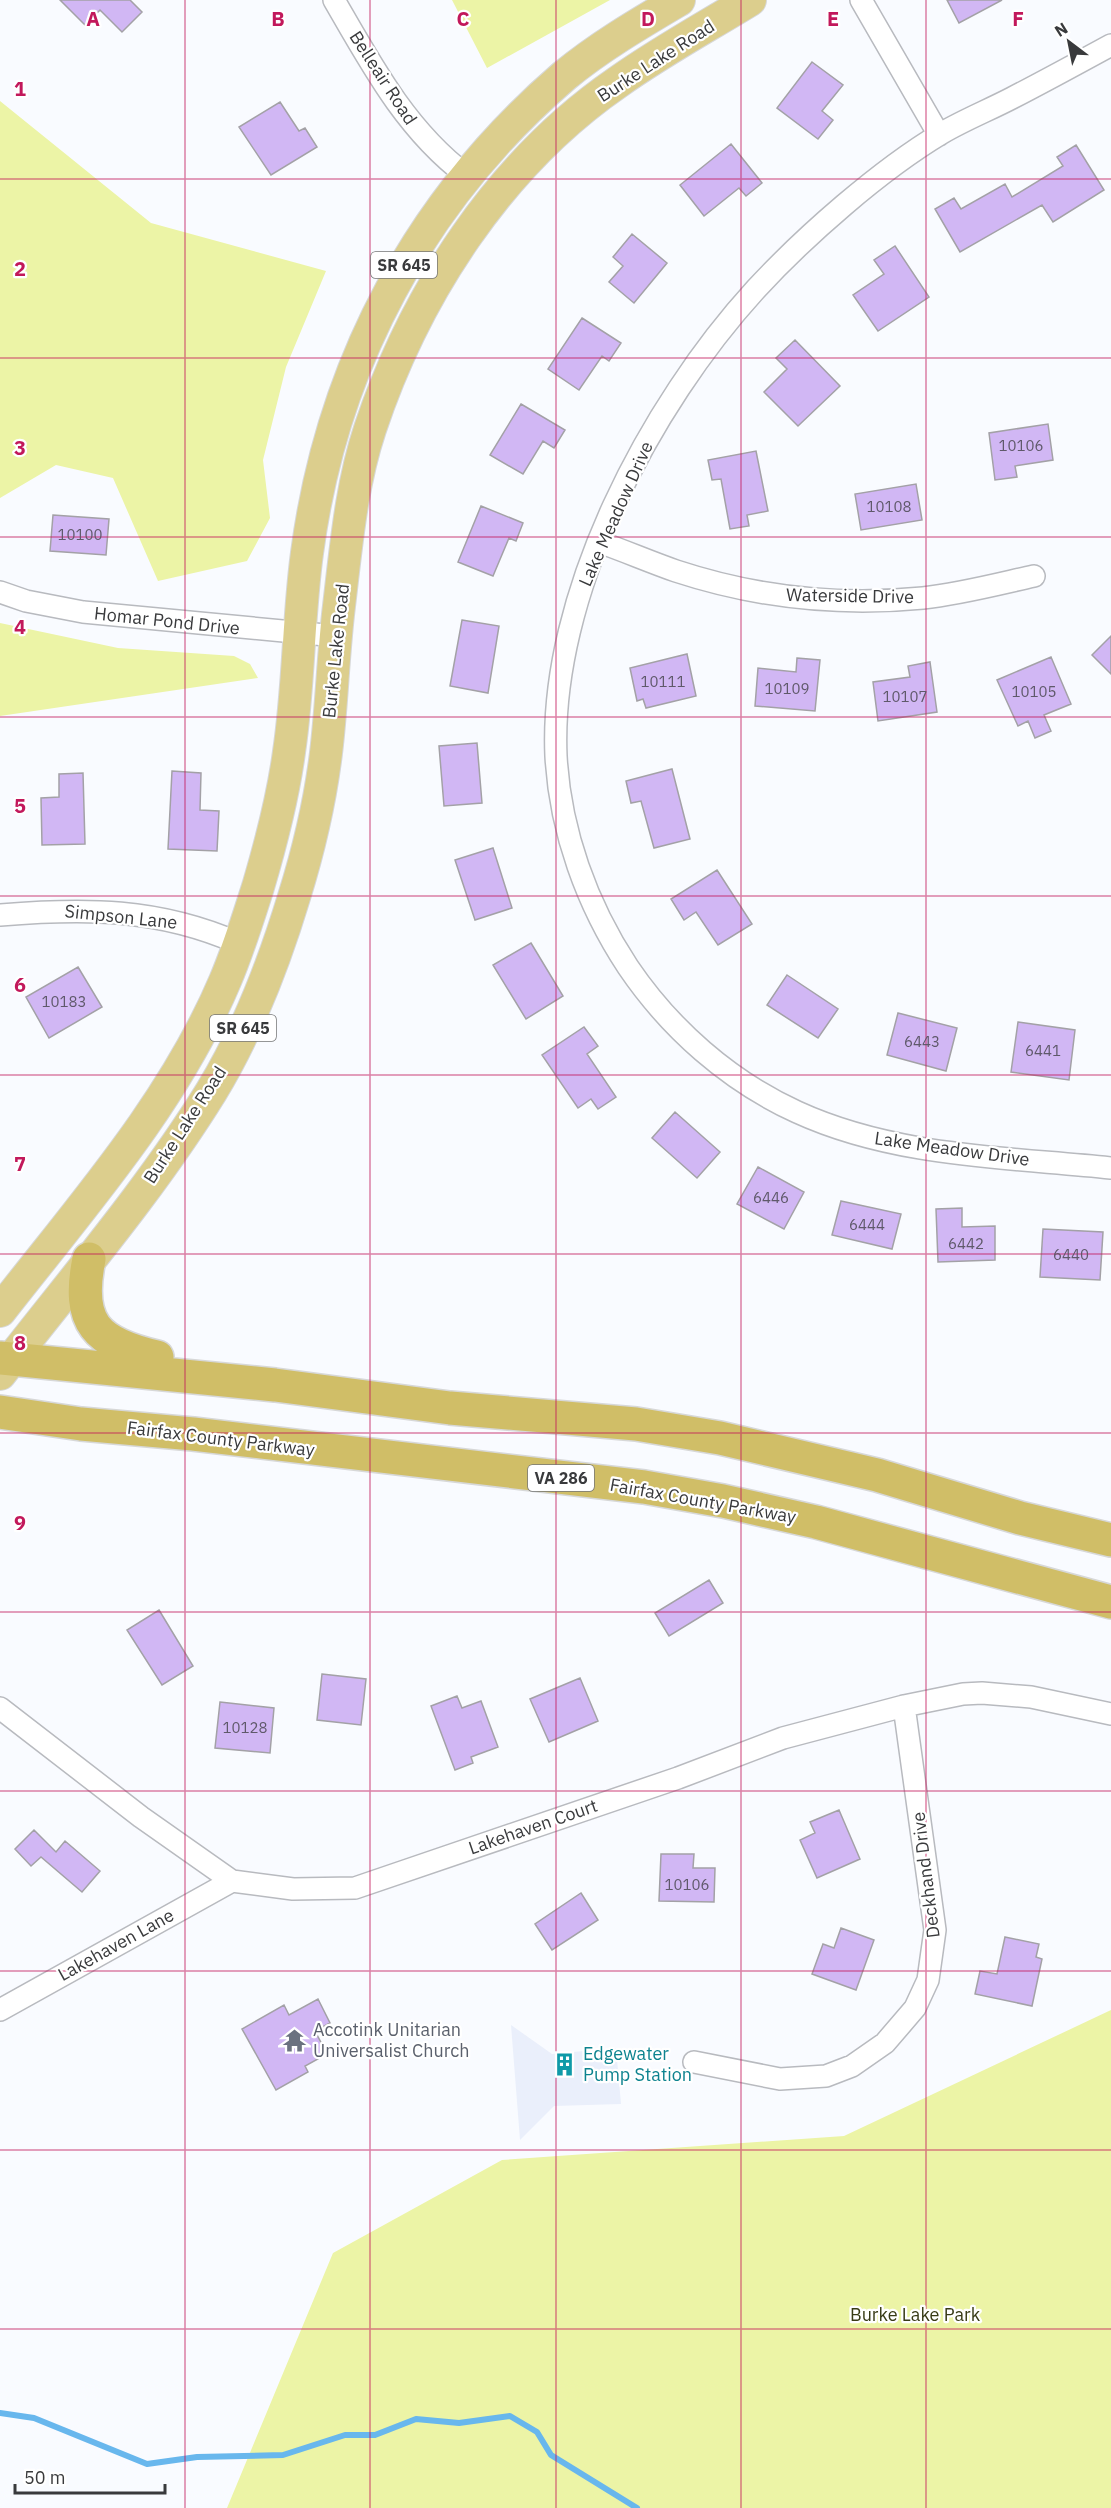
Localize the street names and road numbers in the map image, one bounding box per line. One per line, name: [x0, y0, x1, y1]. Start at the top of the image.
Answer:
street label: Burke Lake Road: [593, 14, 719, 107]
street label: Belleair Road: [344, 26, 422, 129]
road number: SR 645: [371, 252, 437, 278]
street label: Lake Meadow Drive: [573, 438, 658, 590]
street label: Burke Lake Road: [317, 583, 354, 719]
street label: Waterside Drive: [786, 583, 914, 608]
street label: Homar Pond Drive: [93, 601, 241, 640]
street label: Simpson Lane: [64, 899, 179, 934]
road number: SR 645: [210, 1015, 276, 1041]
street label: Burke Lake Road: [138, 1062, 231, 1188]
street label: Lake Meadow Drive: [873, 1126, 1031, 1171]
street label: Fairfax County Parkway: [126, 1416, 316, 1461]
road number: VA 286: [528, 1465, 594, 1491]
street label: Fairfax County Parkway: [608, 1473, 798, 1528]
street label: Lakehaven Court: [465, 1794, 600, 1859]
street label: Deckhand Drive: [906, 1811, 945, 1940]
street label: Lakehaven Lane: [54, 1903, 178, 1986]

